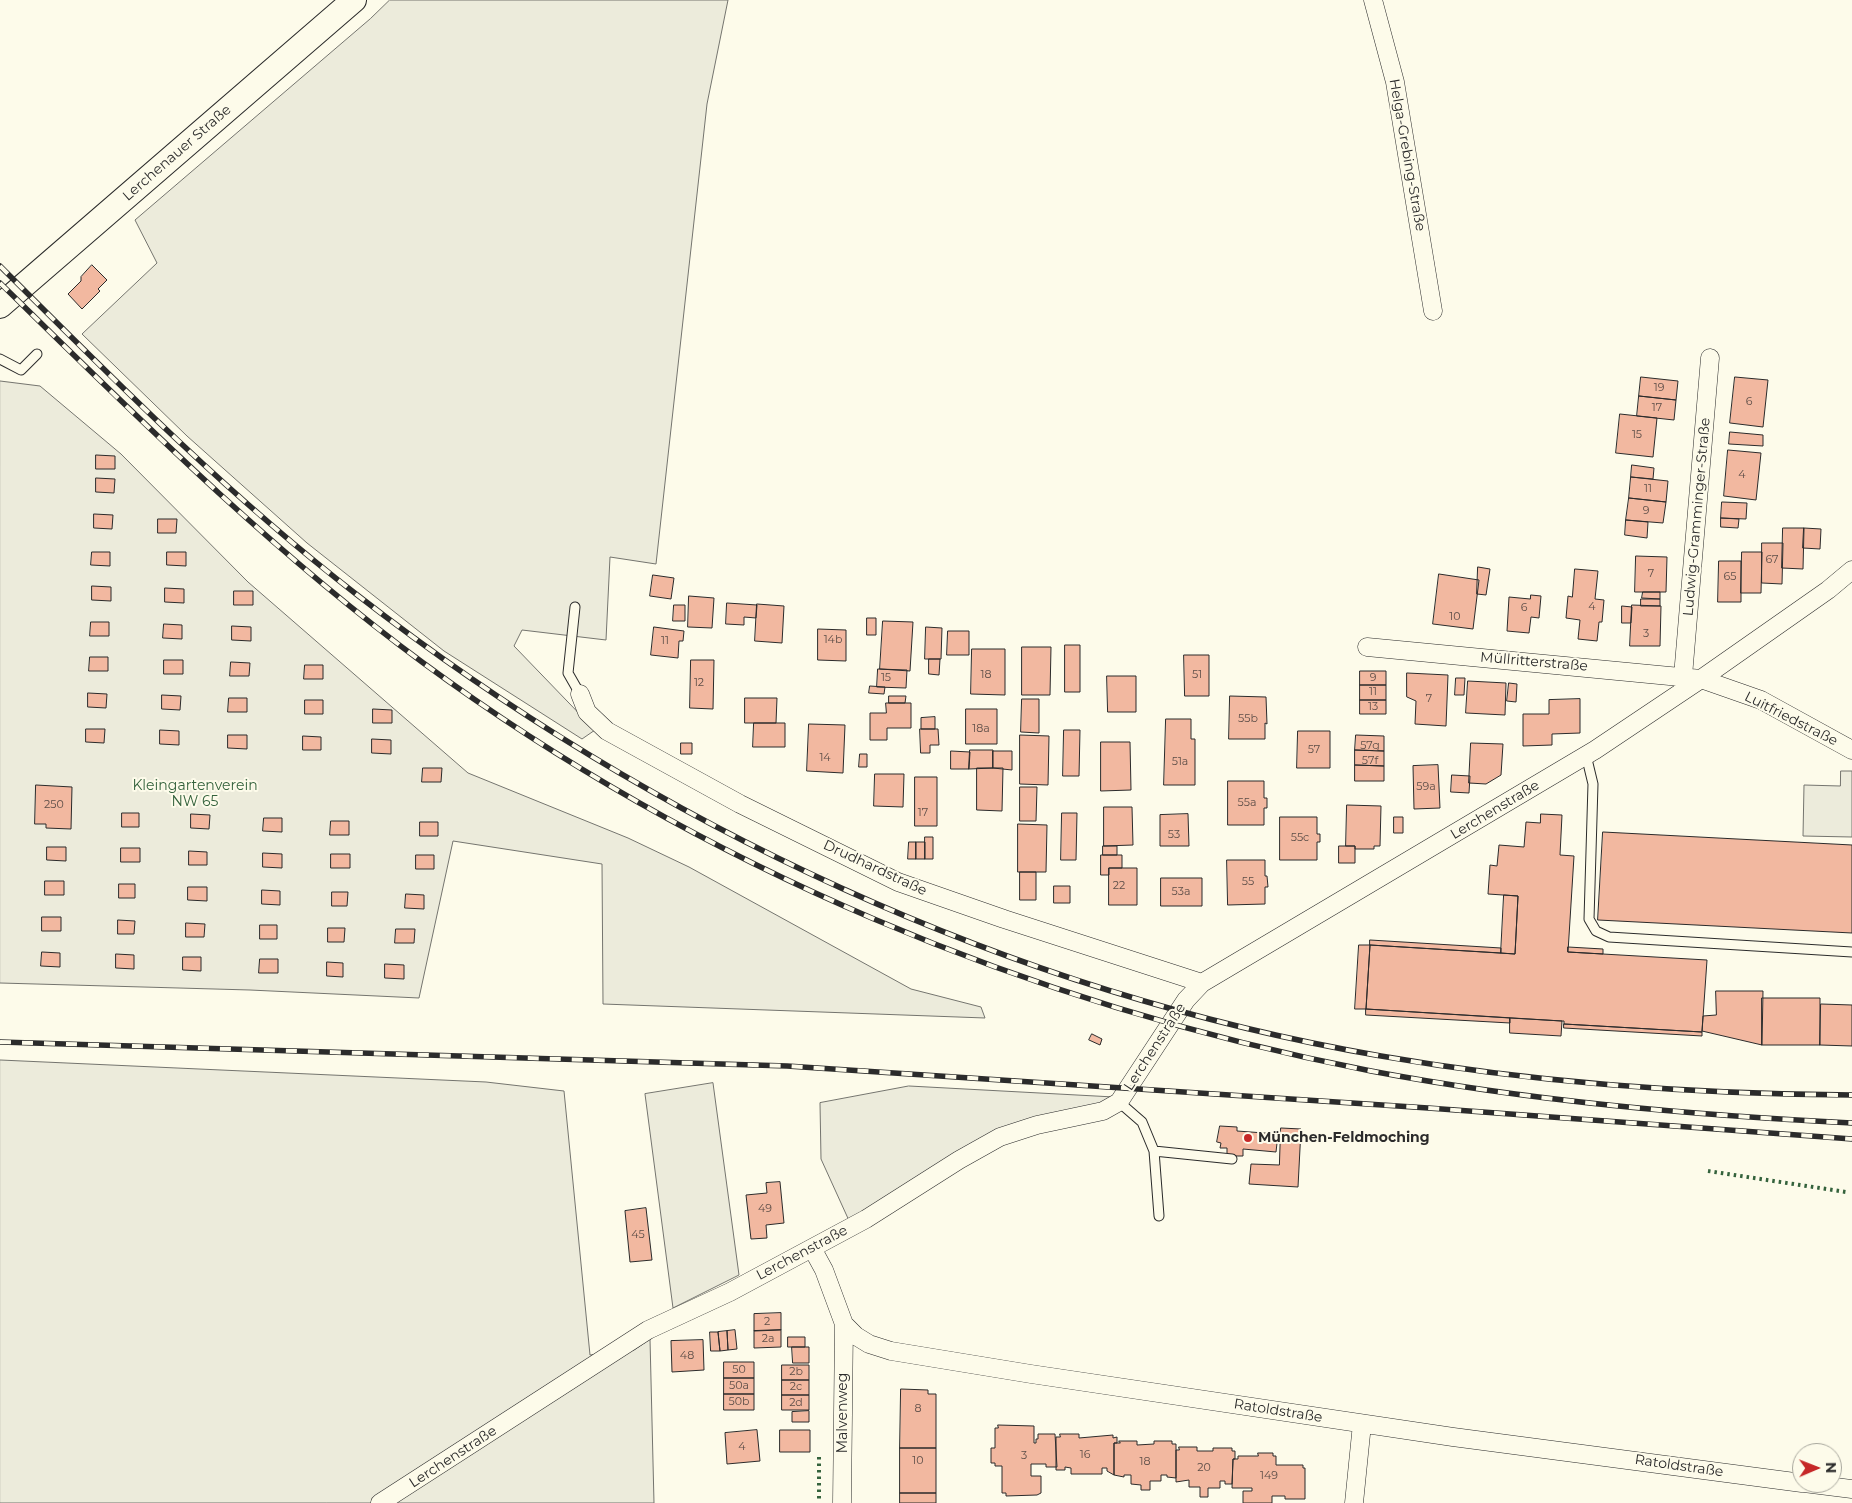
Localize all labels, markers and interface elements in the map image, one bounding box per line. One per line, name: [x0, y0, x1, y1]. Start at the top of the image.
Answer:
street label: Helga-Grebing-Straße: [1385, 77, 1429, 233]
street label: Lerchenauer Straße: [119, 101, 235, 205]
house number: 19: [1654, 381, 1664, 395]
house number: 6: [1746, 395, 1752, 409]
house number: 17: [1652, 401, 1662, 415]
street label: Ludwig-Gramminger-Straße: [1680, 417, 1714, 617]
house number: 15: [1632, 428, 1642, 442]
house number: 4: [1738, 468, 1746, 482]
house number: 11: [1644, 482, 1652, 496]
house number: 9: [1643, 504, 1649, 518]
house number: 67: [1765, 553, 1779, 567]
house number: 7: [1648, 567, 1654, 581]
house number: 65: [1724, 570, 1736, 584]
house number: 4: [1588, 600, 1596, 614]
house number: 6: [1521, 601, 1527, 615]
house number: 10: [1449, 610, 1461, 624]
house number: 3: [1643, 627, 1649, 641]
house number: 14b: [824, 633, 842, 647]
house number: 11: [661, 634, 669, 648]
street label: Müllritterstraße: [1479, 649, 1589, 675]
house number: 18: [981, 668, 991, 682]
house number: 51: [1192, 668, 1202, 682]
house number: 15: [881, 671, 891, 685]
house number: 9: [1370, 671, 1376, 685]
house number: 12: [694, 676, 704, 690]
house number: 11: [1369, 685, 1377, 699]
street label: Luitfriedstraße: [1742, 688, 1840, 750]
house number: 7: [1426, 692, 1432, 706]
house number: 13: [1368, 700, 1378, 714]
house number: 55b: [1238, 712, 1258, 726]
house number: 18a: [972, 722, 990, 736]
house number: 57g: [1360, 739, 1380, 753]
house number: 57: [1308, 743, 1320, 757]
house number: 14: [819, 751, 831, 765]
house number: 57f: [1362, 754, 1378, 768]
house number: 51a: [1172, 755, 1188, 769]
street label: Lerchenstraße: [1447, 777, 1543, 843]
park label: Kleingartenverein NW 65: [132, 778, 258, 810]
house number: 59a: [1416, 780, 1436, 794]
house number: 55a: [1238, 796, 1256, 810]
house number: 250: [44, 798, 64, 812]
house number: 17: [918, 806, 928, 820]
house number: 53: [1168, 828, 1180, 842]
house number: 55c: [1291, 831, 1309, 845]
street label: Drudhardstraße: [821, 837, 929, 899]
house number: 55: [1242, 875, 1254, 889]
house number: 22: [1113, 879, 1125, 893]
house number: 53a: [1172, 885, 1190, 899]
street label: Lerchenstraße: [1121, 1000, 1189, 1094]
place label: München-Feldmoching: [1258, 1130, 1430, 1146]
marker: München-Feldmoching: [1242, 1132, 1254, 1144]
house number: 49: [758, 1202, 772, 1216]
street label: Lerchenstraße: [754, 1222, 850, 1284]
house number: 45: [631, 1228, 645, 1242]
house number: 2: [764, 1315, 770, 1329]
house number: 2a: [762, 1332, 774, 1346]
house number: 48: [680, 1349, 694, 1363]
house number: 50: [732, 1363, 746, 1377]
house number: 2b: [789, 1365, 803, 1379]
street label: Malvenweg: [835, 1373, 851, 1453]
house number: 50a: [729, 1379, 749, 1393]
house number: 2c: [790, 1380, 802, 1394]
house number: 50b: [729, 1395, 749, 1409]
house number: 2d: [789, 1396, 803, 1410]
street label: Ratoldstraße: [1233, 1396, 1323, 1426]
house number: 8: [914, 1402, 922, 1416]
street label: Lerchenstraße: [406, 1423, 500, 1491]
house number: 4: [738, 1440, 746, 1454]
north arrow: [1792, 1443, 1842, 1493]
house number: 16: [1080, 1448, 1090, 1462]
house number: 3: [1021, 1449, 1027, 1463]
street label: Ratoldstraße: [1634, 1451, 1724, 1481]
house number: 10: [912, 1454, 924, 1468]
house number: 18: [1140, 1455, 1150, 1469]
house number: 20: [1197, 1461, 1211, 1475]
text: N: [1822, 1462, 1840, 1474]
house number: 149: [1260, 1469, 1278, 1483]

